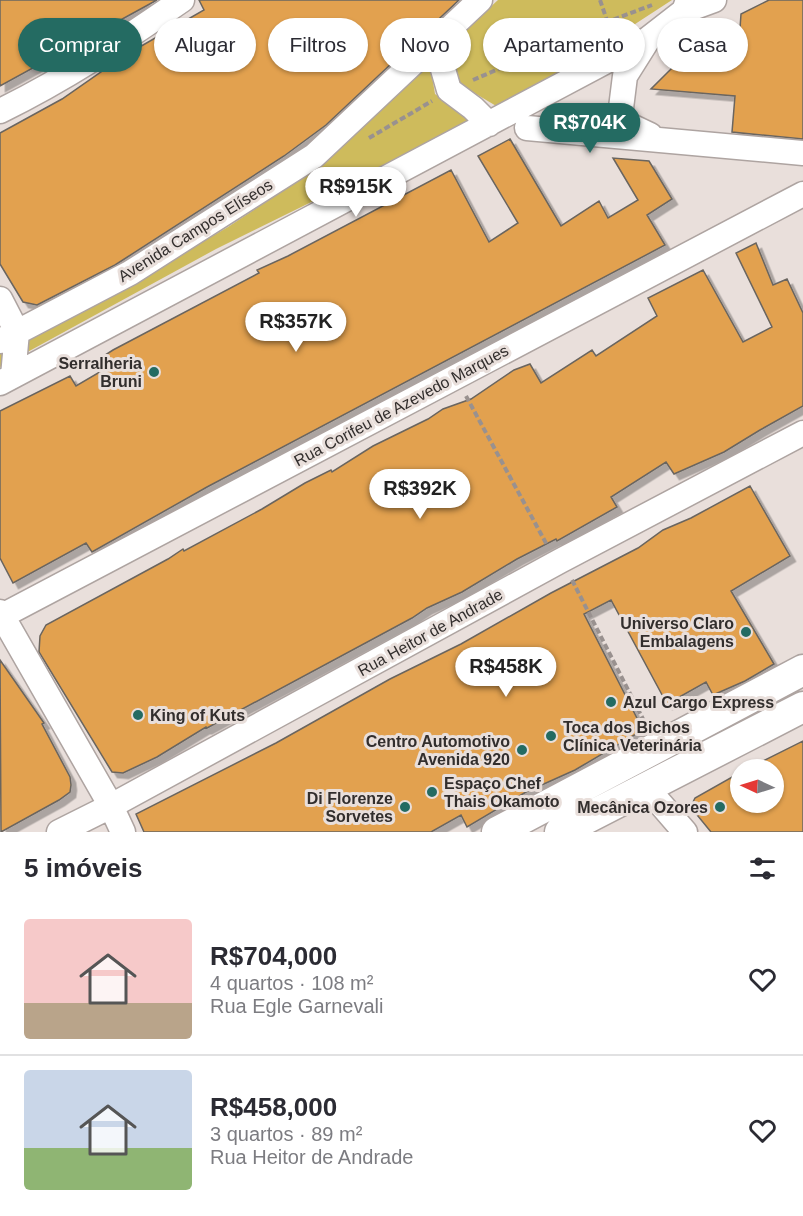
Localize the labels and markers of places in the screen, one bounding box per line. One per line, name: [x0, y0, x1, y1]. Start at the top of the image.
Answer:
pin: R$704K: [541, 103, 639, 154]
pin: R$915K: [307, 167, 405, 218]
pin: R$357K: [247, 302, 345, 353]
place label: Serralheria Bruni: [58, 355, 142, 390]
marker: Serralheria Bruni: [147, 365, 161, 379]
pin: R$392K: [371, 469, 469, 520]
place label: Universo Claro Embalagens: [620, 615, 734, 650]
marker: Universo Claro Embalagens: [739, 625, 753, 639]
pin: R$458K: [457, 647, 555, 698]
place label: Azul Cargo Express: [623, 694, 774, 711]
marker: Azul Cargo Express: [604, 695, 618, 709]
place label: King of Kuts: [150, 707, 245, 724]
marker: King of Kuts: [131, 708, 145, 722]
place label: Toca dos Bichos Clínica Veterinária: [563, 719, 702, 754]
marker: Toca dos Bichos Clínica Veterinária: [544, 729, 558, 743]
place label: Centro Automotivo Avenida 920: [366, 733, 510, 768]
marker: Centro Automotivo Avenida 920: [515, 743, 529, 757]
place label: Espaço Chef Thais Okamoto: [444, 775, 560, 810]
marker: Espaço Chef Thais Okamoto: [425, 785, 439, 799]
place label: Di Florenze Sorvetes: [307, 790, 393, 825]
place label: Mecânica Ozores: [577, 799, 708, 816]
marker: Di Florenze Sorvetes: [398, 800, 412, 814]
marker: Mecânica Ozores: [713, 800, 727, 814]

